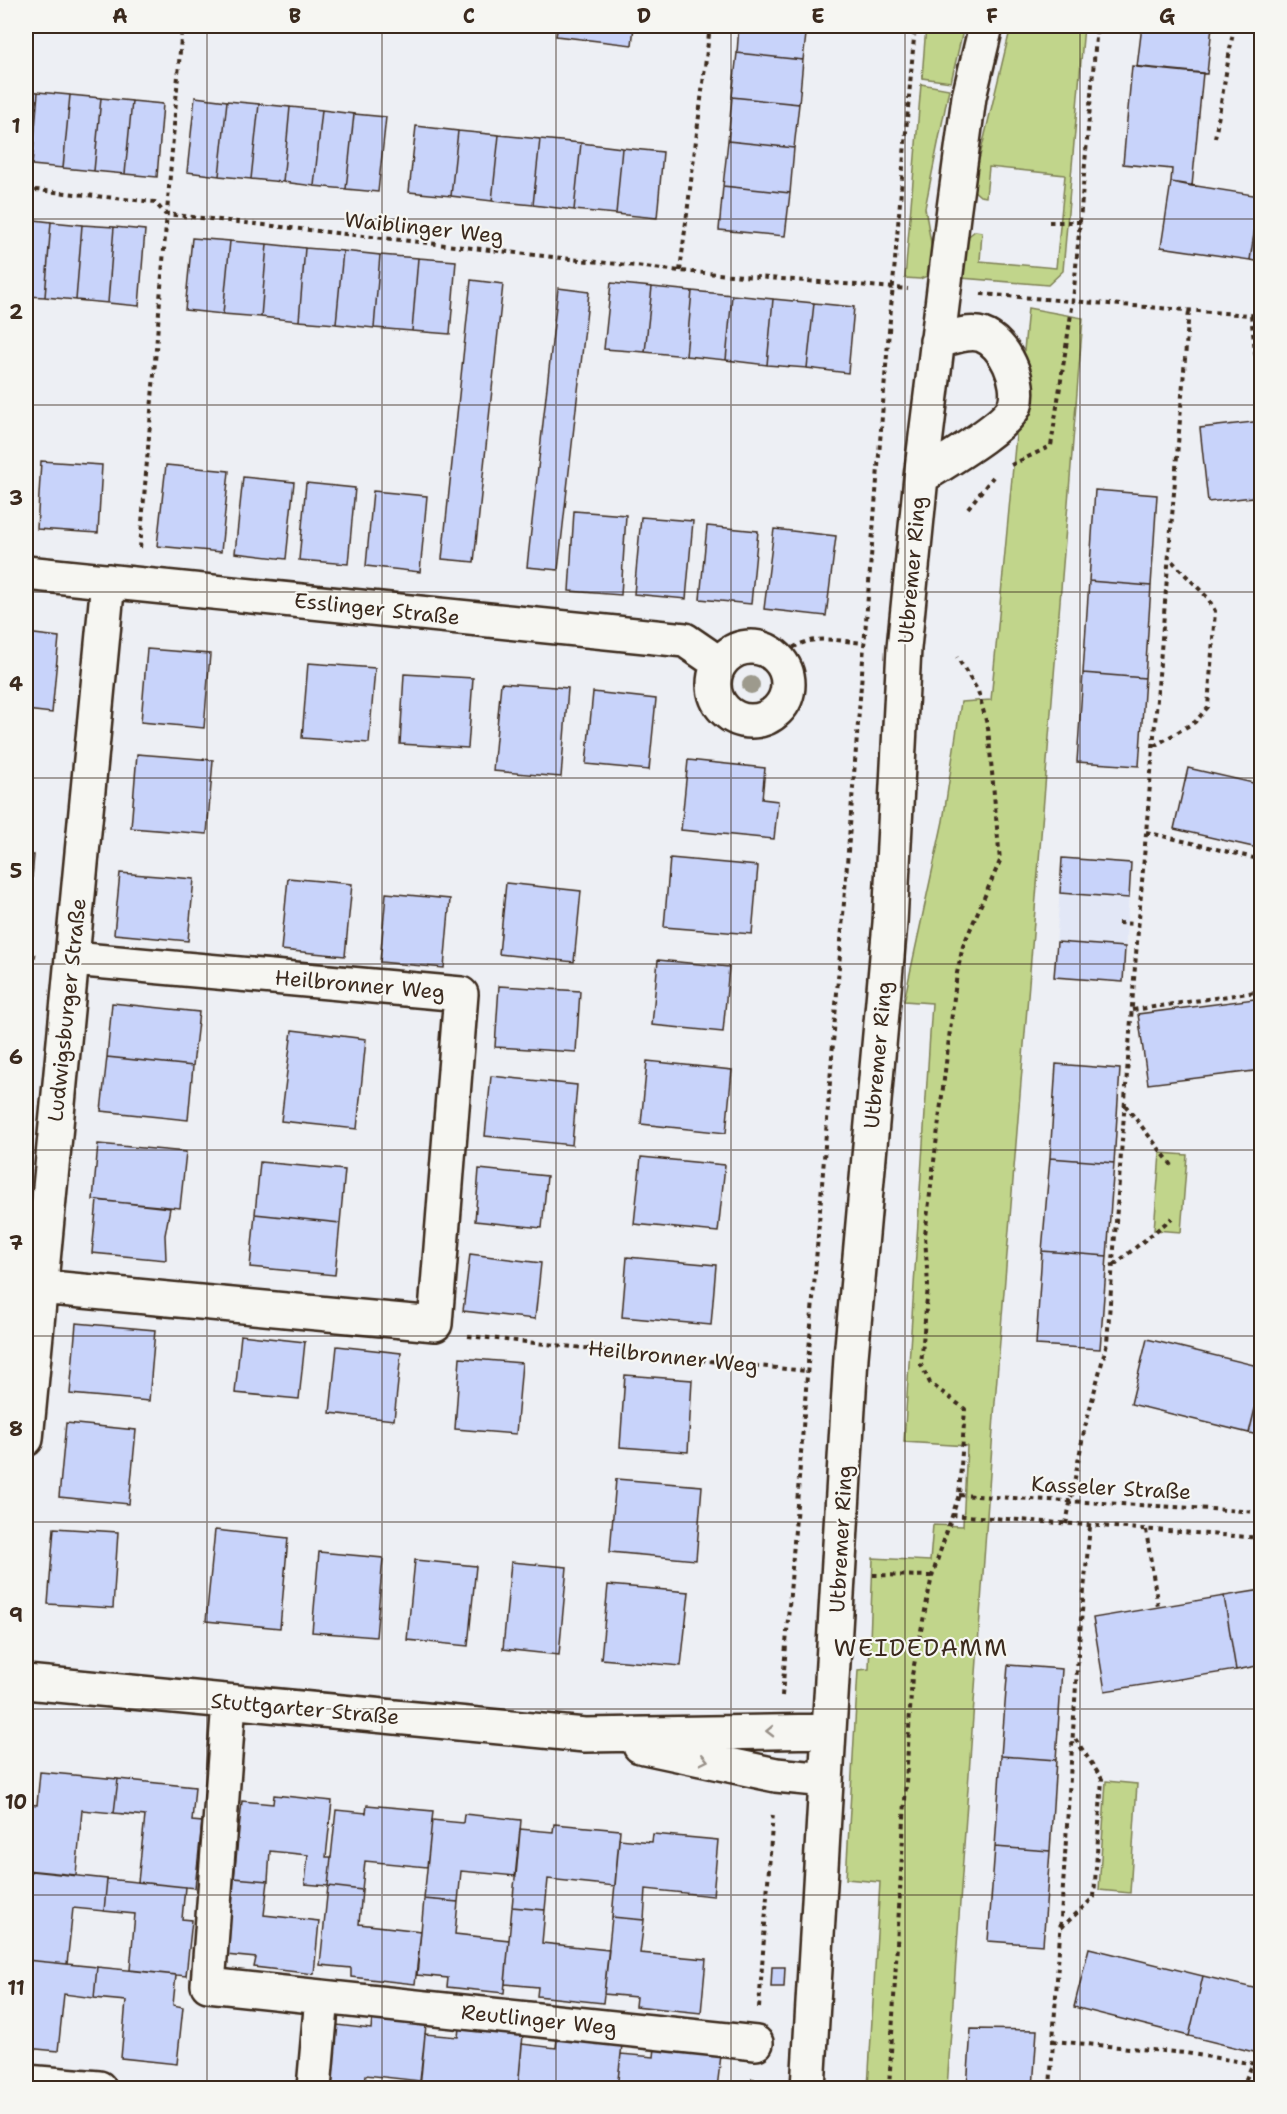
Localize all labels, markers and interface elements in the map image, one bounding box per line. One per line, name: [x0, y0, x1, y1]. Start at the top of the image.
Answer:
text: A: [112, 3, 128, 29]
text: B: [289, 3, 301, 29]
text: C: [463, 3, 475, 29]
text: D: [637, 3, 651, 29]
text: E: [811, 3, 825, 29]
text: F: [986, 3, 998, 29]
text: G: [1159, 3, 1175, 29]
text: 1: [11, 113, 21, 139]
street label: Waiblinger Weg: [343, 206, 505, 250]
text: 2: [9, 299, 23, 325]
text: 3: [9, 485, 23, 511]
street label: Utbremer Ring: [892, 495, 932, 645]
street label: Esslinger Straße: [293, 586, 461, 632]
text: 4: [9, 671, 23, 697]
text: 5: [10, 858, 22, 884]
street label: Ludwigsburger Straße: [41, 897, 93, 1123]
street label: Heilbronner Weg: [274, 964, 446, 1006]
street label: Utbremer Ring: [858, 980, 898, 1130]
text: 6: [9, 1044, 23, 1070]
text: 7: [9, 1230, 23, 1256]
street label: Heilbronner Weg: [587, 1334, 759, 1380]
text: 8: [9, 1416, 23, 1442]
street label: Utbremer Ring: [823, 1464, 859, 1614]
street label: Kasseler Straße: [1030, 1470, 1192, 1506]
text: 9: [9, 1602, 23, 1628]
district label: WEIDEDAMM: [834, 1632, 1008, 1664]
street label: Stuttgarter Straße: [210, 1687, 400, 1731]
one-way arrow: [766, 1724, 775, 1737]
one-way arrow: [699, 1753, 709, 1766]
text: 10: [5, 1789, 27, 1815]
text: 11: [7, 1975, 25, 2001]
street label: Reutlinger Weg: [460, 1998, 618, 2042]

